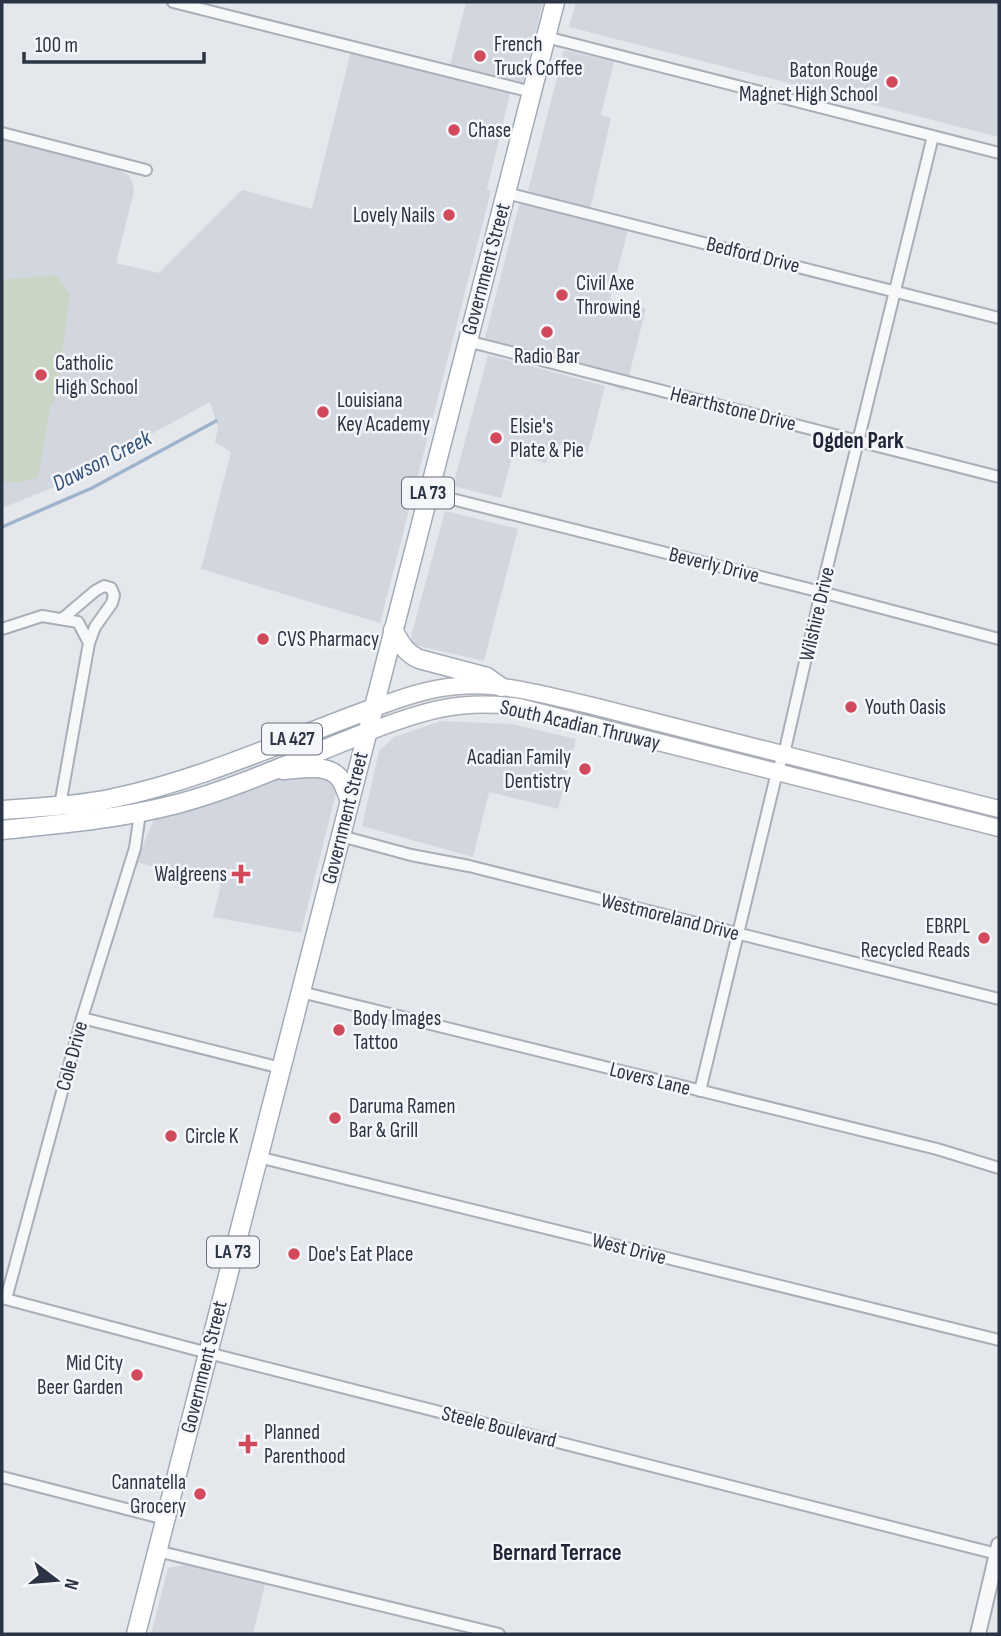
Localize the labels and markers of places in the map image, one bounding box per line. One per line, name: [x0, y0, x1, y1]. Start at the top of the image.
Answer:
place label: French Truck Coffee: [494, 32, 583, 81]
marker: French Truck Coffee: [472, 48, 488, 64]
place label: Baton Rouge Magnet High School: [739, 58, 878, 107]
marker: Baton Rouge Magnet High School: [884, 74, 900, 90]
place label: Chase: [468, 118, 511, 143]
marker: Chase: [446, 122, 462, 138]
place label: Lovely Nails: [353, 203, 435, 228]
marker: Lovely Nails: [441, 207, 457, 223]
place label: Civil Axe Throwing: [576, 271, 641, 320]
marker: Civil Axe Throwing: [554, 287, 570, 303]
marker: Radio Bar: [539, 324, 555, 340]
place label: Radio Bar: [514, 344, 580, 369]
place label: Catholic High School: [55, 351, 138, 400]
marker: Catholic High School: [33, 367, 49, 383]
place label: Louisiana Key Academy: [337, 388, 430, 437]
marker: Louisiana Key Academy: [315, 404, 331, 420]
place label: Elsie's Plate & Pie: [510, 414, 584, 463]
marker: Elsie's Plate & Pie: [488, 430, 504, 446]
place label: CVS Pharmacy: [277, 627, 379, 652]
marker: CVS Pharmacy: [255, 631, 271, 647]
place label: Youth Oasis: [865, 695, 946, 720]
marker: Youth Oasis: [843, 699, 859, 715]
place label: Acadian Family Dentistry: [466, 745, 571, 794]
marker: Acadian Family Dentistry: [577, 761, 593, 777]
place label: Walgreens: [154, 862, 227, 887]
marker: Walgreens: [233, 866, 249, 882]
place label: EBRPL Recycled Reads: [861, 914, 970, 963]
marker: EBRPL Recycled Reads: [976, 930, 992, 946]
place label: Body Images Tattoo: [353, 1006, 441, 1055]
marker: Body Images Tattoo: [331, 1022, 347, 1038]
place label: Daruma Ramen Bar & Grill: [349, 1094, 455, 1143]
marker: Daruma Ramen Bar & Grill: [327, 1110, 343, 1126]
place label: Circle K: [185, 1124, 239, 1149]
marker: Circle K: [163, 1128, 179, 1144]
place label: Doe's Eat Place: [308, 1242, 413, 1267]
marker: Doe's Eat Place: [286, 1246, 302, 1262]
place label: Mid City Beer Garden: [37, 1351, 123, 1400]
marker: Mid City Beer Garden: [129, 1367, 145, 1383]
place label: Planned Parenthood: [264, 1420, 346, 1469]
marker: Planned Parenthood: [238, 1434, 258, 1454]
place label: Cannatella Grocery: [111, 1470, 186, 1519]
marker: Cannatella Grocery: [192, 1486, 208, 1502]

